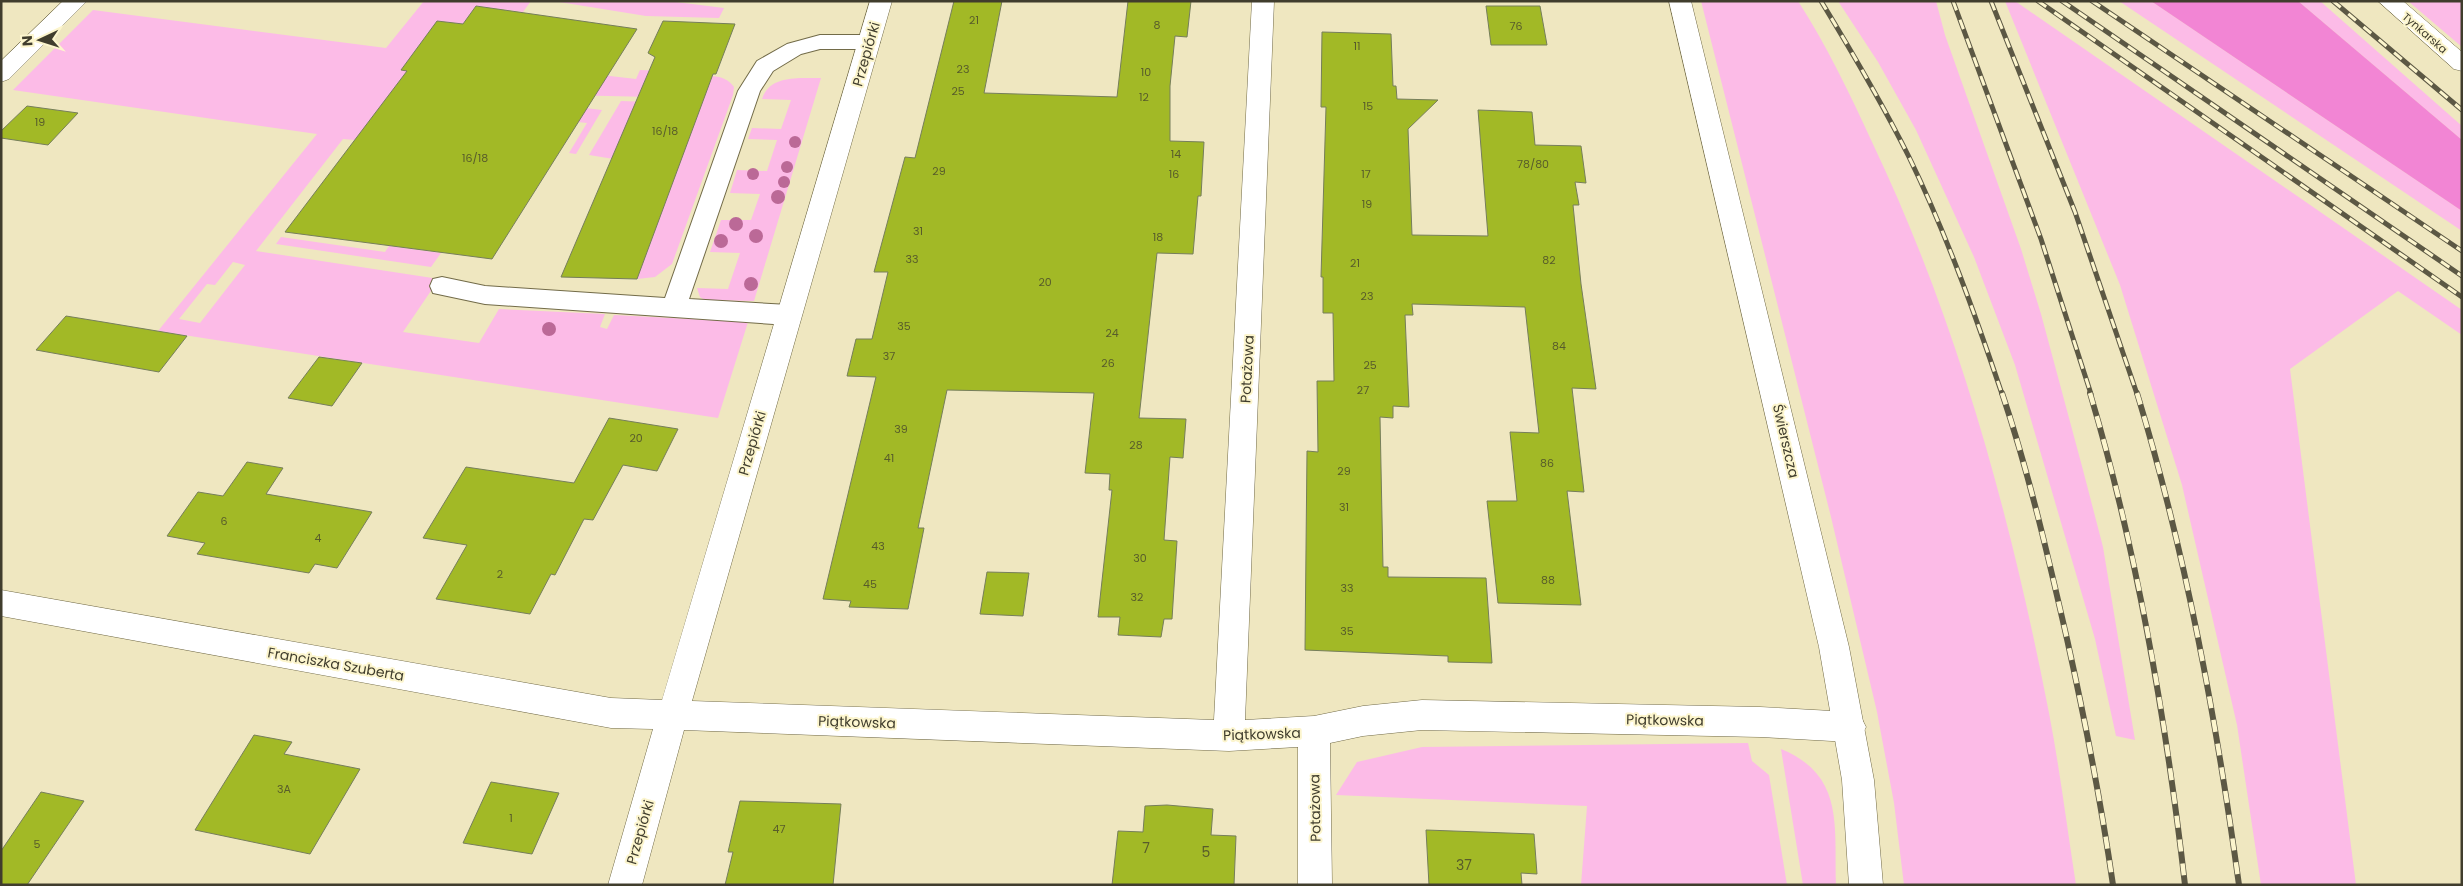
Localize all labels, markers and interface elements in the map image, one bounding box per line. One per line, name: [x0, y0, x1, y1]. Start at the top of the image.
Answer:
street label: Tynkarska: [2399, 9, 2451, 57]
house number: 21: [969, 12, 979, 28]
north arrow: [15, 15, 65, 65]
house number: 8: [1154, 17, 1161, 33]
house number: 76: [1510, 18, 1523, 34]
street label: Przepiórki: [847, 19, 885, 89]
text: N: [17, 35, 37, 47]
house number: 11: [1353, 38, 1361, 54]
house number: 23: [957, 61, 969, 77]
house number: 10: [1141, 64, 1151, 80]
house number: 25: [951, 83, 965, 99]
house number: 12: [1139, 89, 1149, 105]
house number: 15: [1363, 98, 1373, 114]
house number: 19: [35, 114, 45, 130]
house number: 16/18: [652, 123, 678, 139]
house number: 14: [1171, 146, 1181, 162]
house number: 16/18: [462, 150, 488, 166]
house number: 78/80: [1517, 156, 1549, 172]
house number: 29: [932, 163, 946, 179]
house number: 16: [1169, 166, 1179, 182]
house number: 17: [1361, 166, 1371, 182]
house number: 19: [1362, 196, 1372, 212]
house number: 31: [913, 223, 923, 239]
house number: 18: [1153, 229, 1163, 245]
house number: 33: [906, 251, 918, 267]
house number: 82: [1542, 252, 1556, 268]
house number: 21: [1350, 255, 1360, 271]
house number: 20: [1038, 274, 1052, 290]
house number: 23: [1361, 288, 1373, 304]
house number: 35: [897, 318, 911, 334]
house number: 24: [1105, 325, 1119, 341]
street label: Potażowa: [1235, 335, 1259, 403]
house number: 84: [1552, 338, 1566, 354]
house number: 37: [883, 348, 895, 364]
house number: 26: [1101, 355, 1115, 371]
house number: 25: [1363, 357, 1377, 373]
house number: 27: [1357, 382, 1369, 398]
street label: Świerszcza: [1768, 402, 1804, 480]
street label: Przepiórki: [733, 408, 771, 478]
house number: 39: [894, 421, 908, 437]
house number: 20: [629, 430, 643, 446]
house number: 28: [1129, 437, 1143, 453]
house number: 41: [884, 450, 894, 466]
house number: 86: [1540, 455, 1554, 471]
house number: 29: [1337, 463, 1351, 479]
house number: 31: [1339, 499, 1349, 515]
house number: 6: [221, 513, 228, 529]
house number: 4: [315, 530, 322, 546]
house number: 43: [871, 538, 885, 554]
house number: 30: [1133, 550, 1147, 566]
house number: 2: [497, 566, 503, 582]
house number: 88: [1541, 572, 1555, 588]
house number: 45: [863, 576, 877, 592]
house number: 33: [1341, 580, 1353, 596]
house number: 32: [1131, 589, 1143, 605]
house number: 35: [1340, 623, 1354, 639]
street label: Franciszka Szuberta: [266, 642, 406, 686]
street label: Piątkowska: [1626, 709, 1704, 731]
street label: Piątkowska: [818, 711, 896, 733]
street label: Piątkowska: [1223, 723, 1301, 745]
street label: Potażowa: [1304, 774, 1326, 842]
house number: 3A: [277, 781, 292, 797]
street label: Przepiórki: [621, 797, 659, 867]
house number: 1: [509, 810, 513, 826]
house number: 47: [773, 821, 785, 837]
house number: 5: [34, 836, 41, 852]
house number: 7: [1142, 838, 1150, 858]
house number: 5: [1202, 842, 1210, 862]
house number: 37: [1456, 855, 1472, 875]

